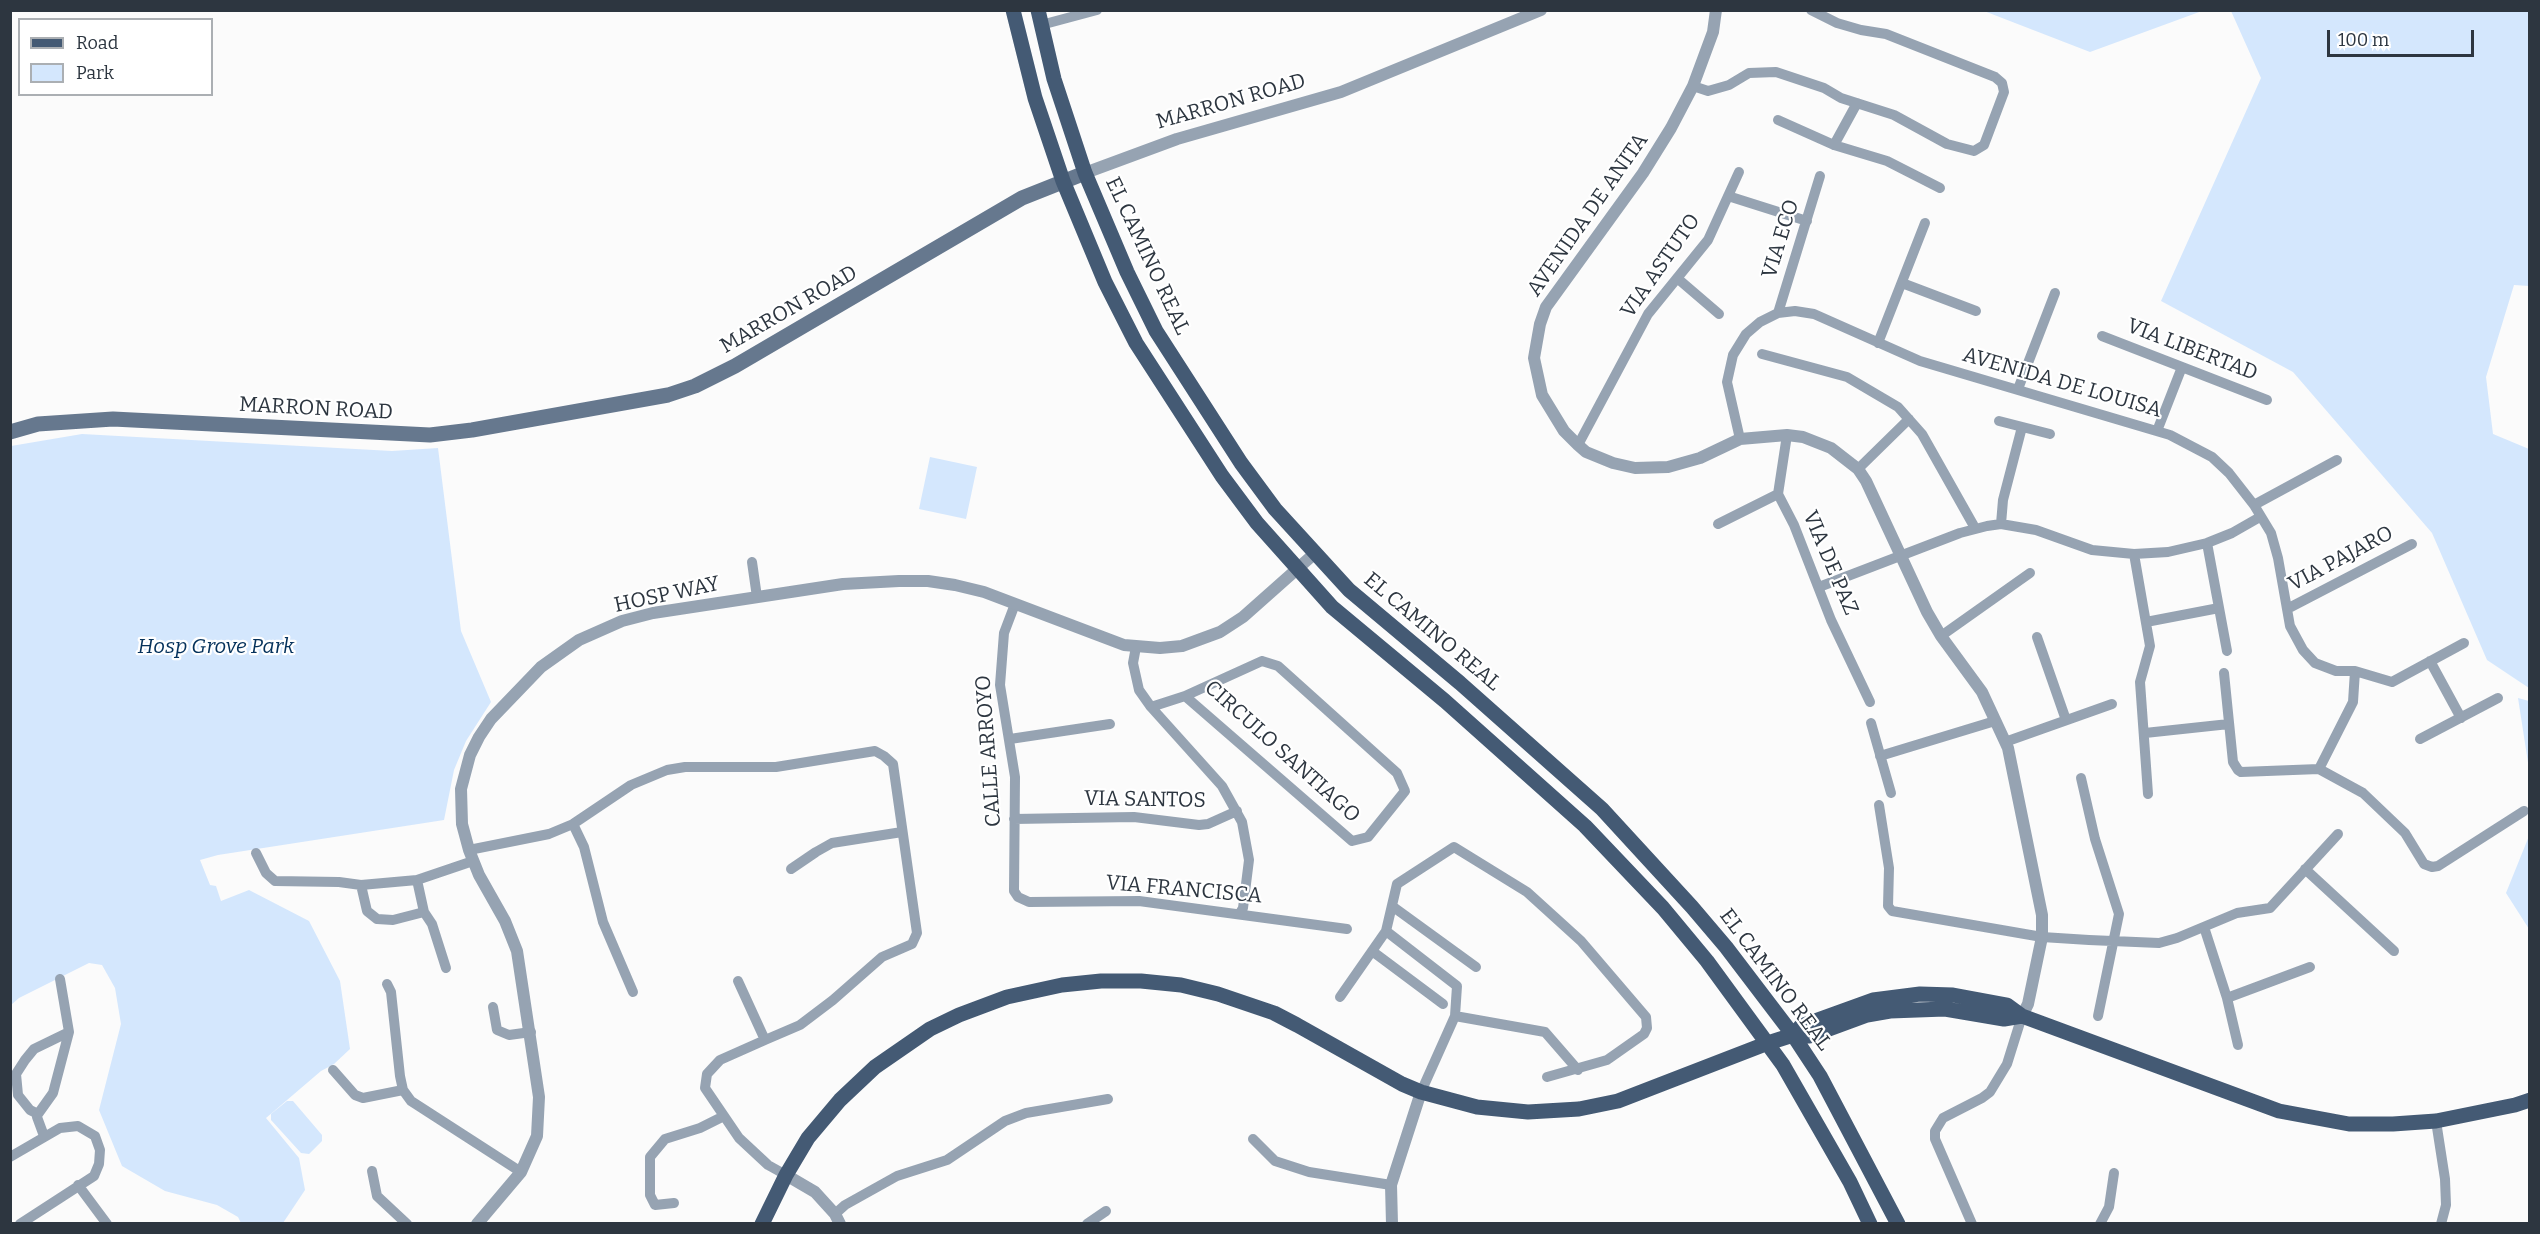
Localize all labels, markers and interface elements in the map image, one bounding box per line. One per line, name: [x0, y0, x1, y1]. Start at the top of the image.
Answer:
legend: [18, 18, 213, 96]
scale bar: [2330, 18, 2477, 56]
text: 100 m: [2338, 29, 2389, 51]
text: Road: [76, 32, 118, 54]
text: Park: [76, 62, 114, 84]
street label: MARRON ROAD: [1154, 69, 1308, 135]
street label: AVENIDA DE ANITA: [1522, 129, 1654, 301]
street label: EL CAMINO REAL: [1099, 173, 1195, 339]
street label: VIA ECO: [1757, 197, 1805, 281]
street label: VIA ASTUTO: [1616, 209, 1706, 323]
street label: MARRON ROAD: [716, 261, 862, 359]
street label: VIA LIBERTAD: [2123, 314, 2261, 386]
street label: AVENIDA DE LOUISA: [1960, 343, 2164, 423]
street label: MARRON ROAD: [238, 392, 394, 426]
street label: VIA DE PAZ: [1797, 507, 1863, 619]
street label: VIA PAJARO: [2284, 521, 2398, 597]
street label: EL CAMINO REAL: [1358, 567, 1506, 697]
street label: HOSP WAY: [612, 572, 722, 618]
park label: Hosp Grove Park: [138, 634, 294, 660]
street label: CALLE ARROYO: [971, 674, 1007, 828]
street label: CIRCULO SANTIAGO: [1199, 676, 1365, 828]
street label: VIA SANTOS: [1084, 786, 1206, 814]
street label: VIA FRANCISCA: [1105, 871, 1263, 909]
street label: EL CAMINO REAL: [1714, 904, 1836, 1056]

